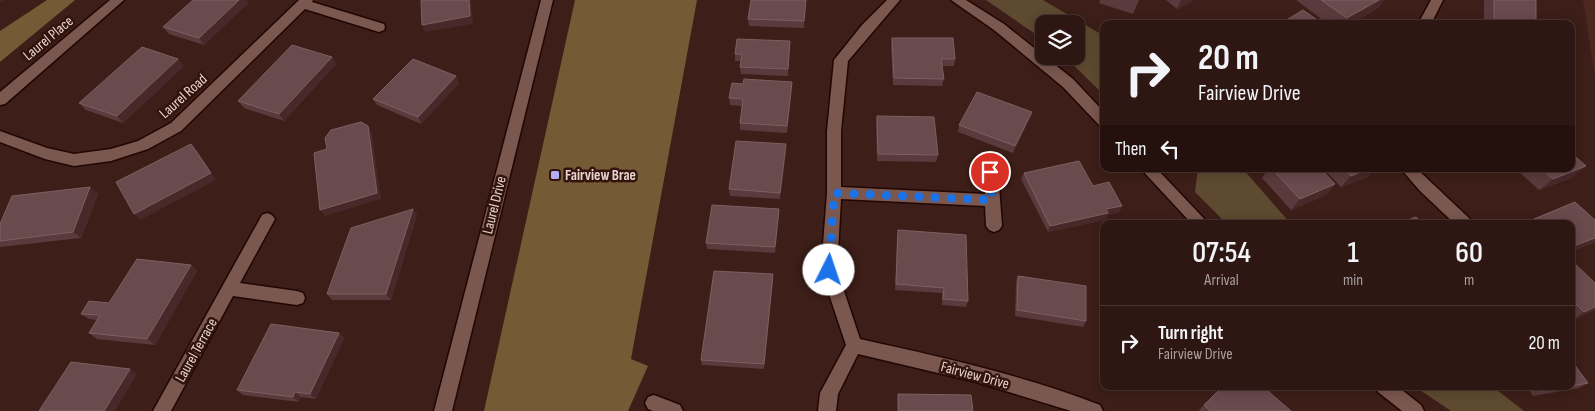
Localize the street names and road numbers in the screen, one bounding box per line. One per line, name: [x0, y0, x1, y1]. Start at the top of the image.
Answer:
street label: Laurel Place: [19, 12, 77, 65]
street label: Laurel Road: [155, 70, 211, 123]
street label: Laurel Drive: [478, 174, 511, 236]
street label: Laurel Terrace: [171, 315, 222, 386]
street label: Fairview Drive: [939, 357, 1011, 394]

